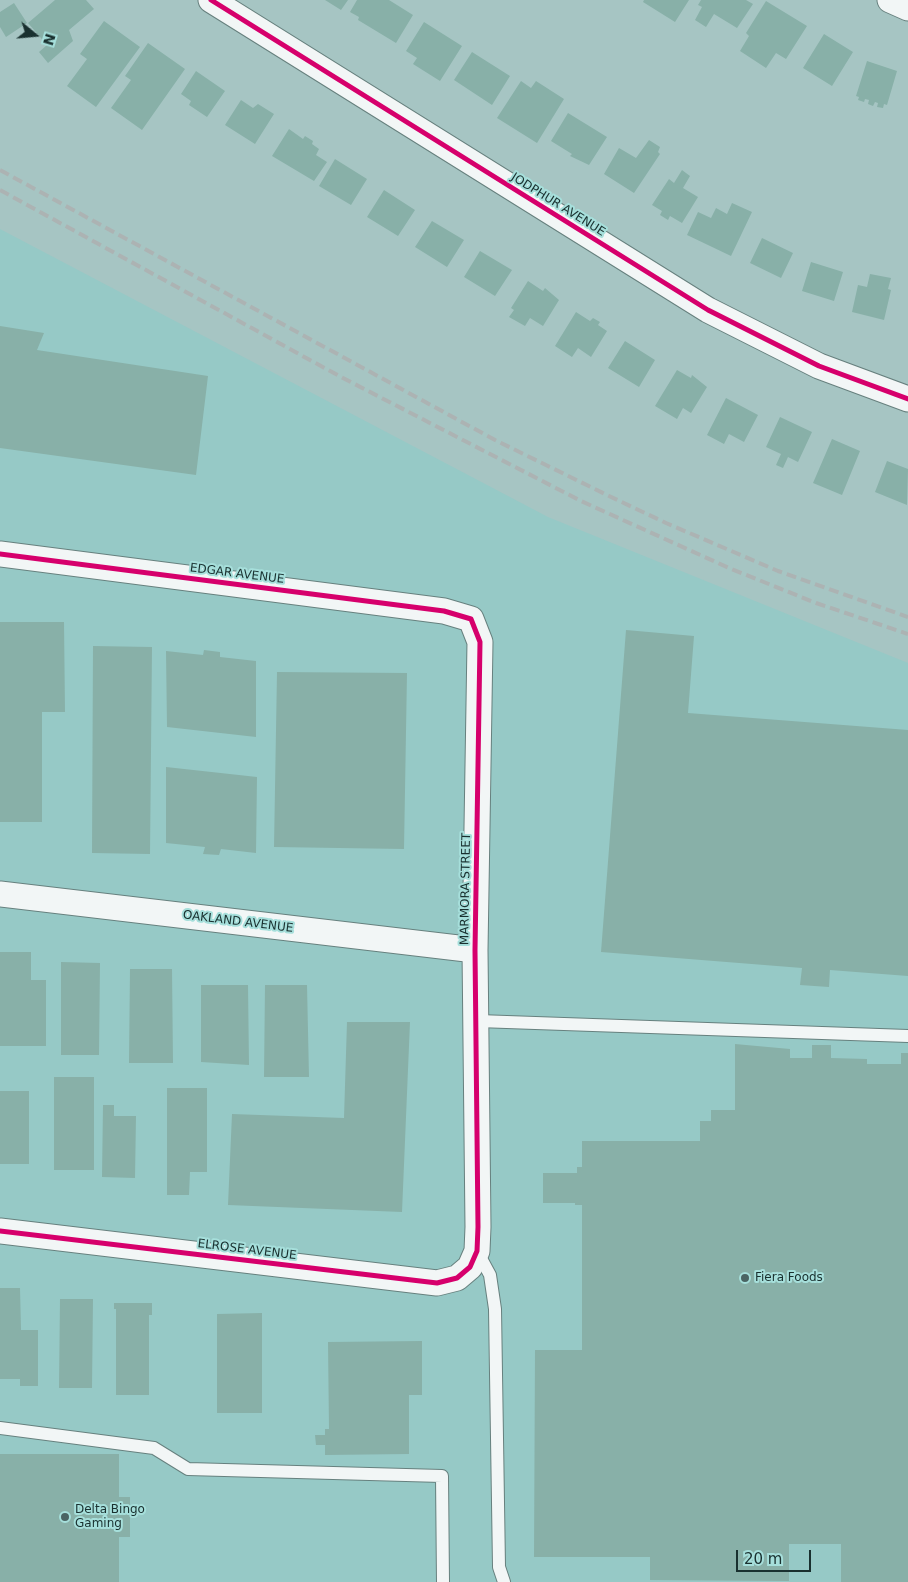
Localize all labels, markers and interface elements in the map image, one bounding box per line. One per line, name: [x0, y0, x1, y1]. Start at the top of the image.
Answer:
north arrow: [10, 10, 60, 60]
text: N: [40, 31, 59, 47]
street label: JODPHUR AVENUE: [508, 170, 608, 240]
street label: EDGAR AVENUE: [189, 561, 285, 587]
street label: MARMORA STREET: [458, 833, 474, 945]
street label: OAKLAND AVENUE: [182, 908, 294, 936]
street label: ELROSE AVENUE: [197, 1237, 297, 1263]
place label: Fiera Foods: [755, 1271, 823, 1285]
marker: Fiera Foods: [739, 1272, 751, 1284]
place label: Delta Bingo Gaming: [75, 1503, 145, 1531]
marker: Delta Bingo Gaming: [59, 1511, 71, 1523]
scale bar: [738, 1540, 813, 1572]
text: 20 m: [744, 1550, 782, 1568]

